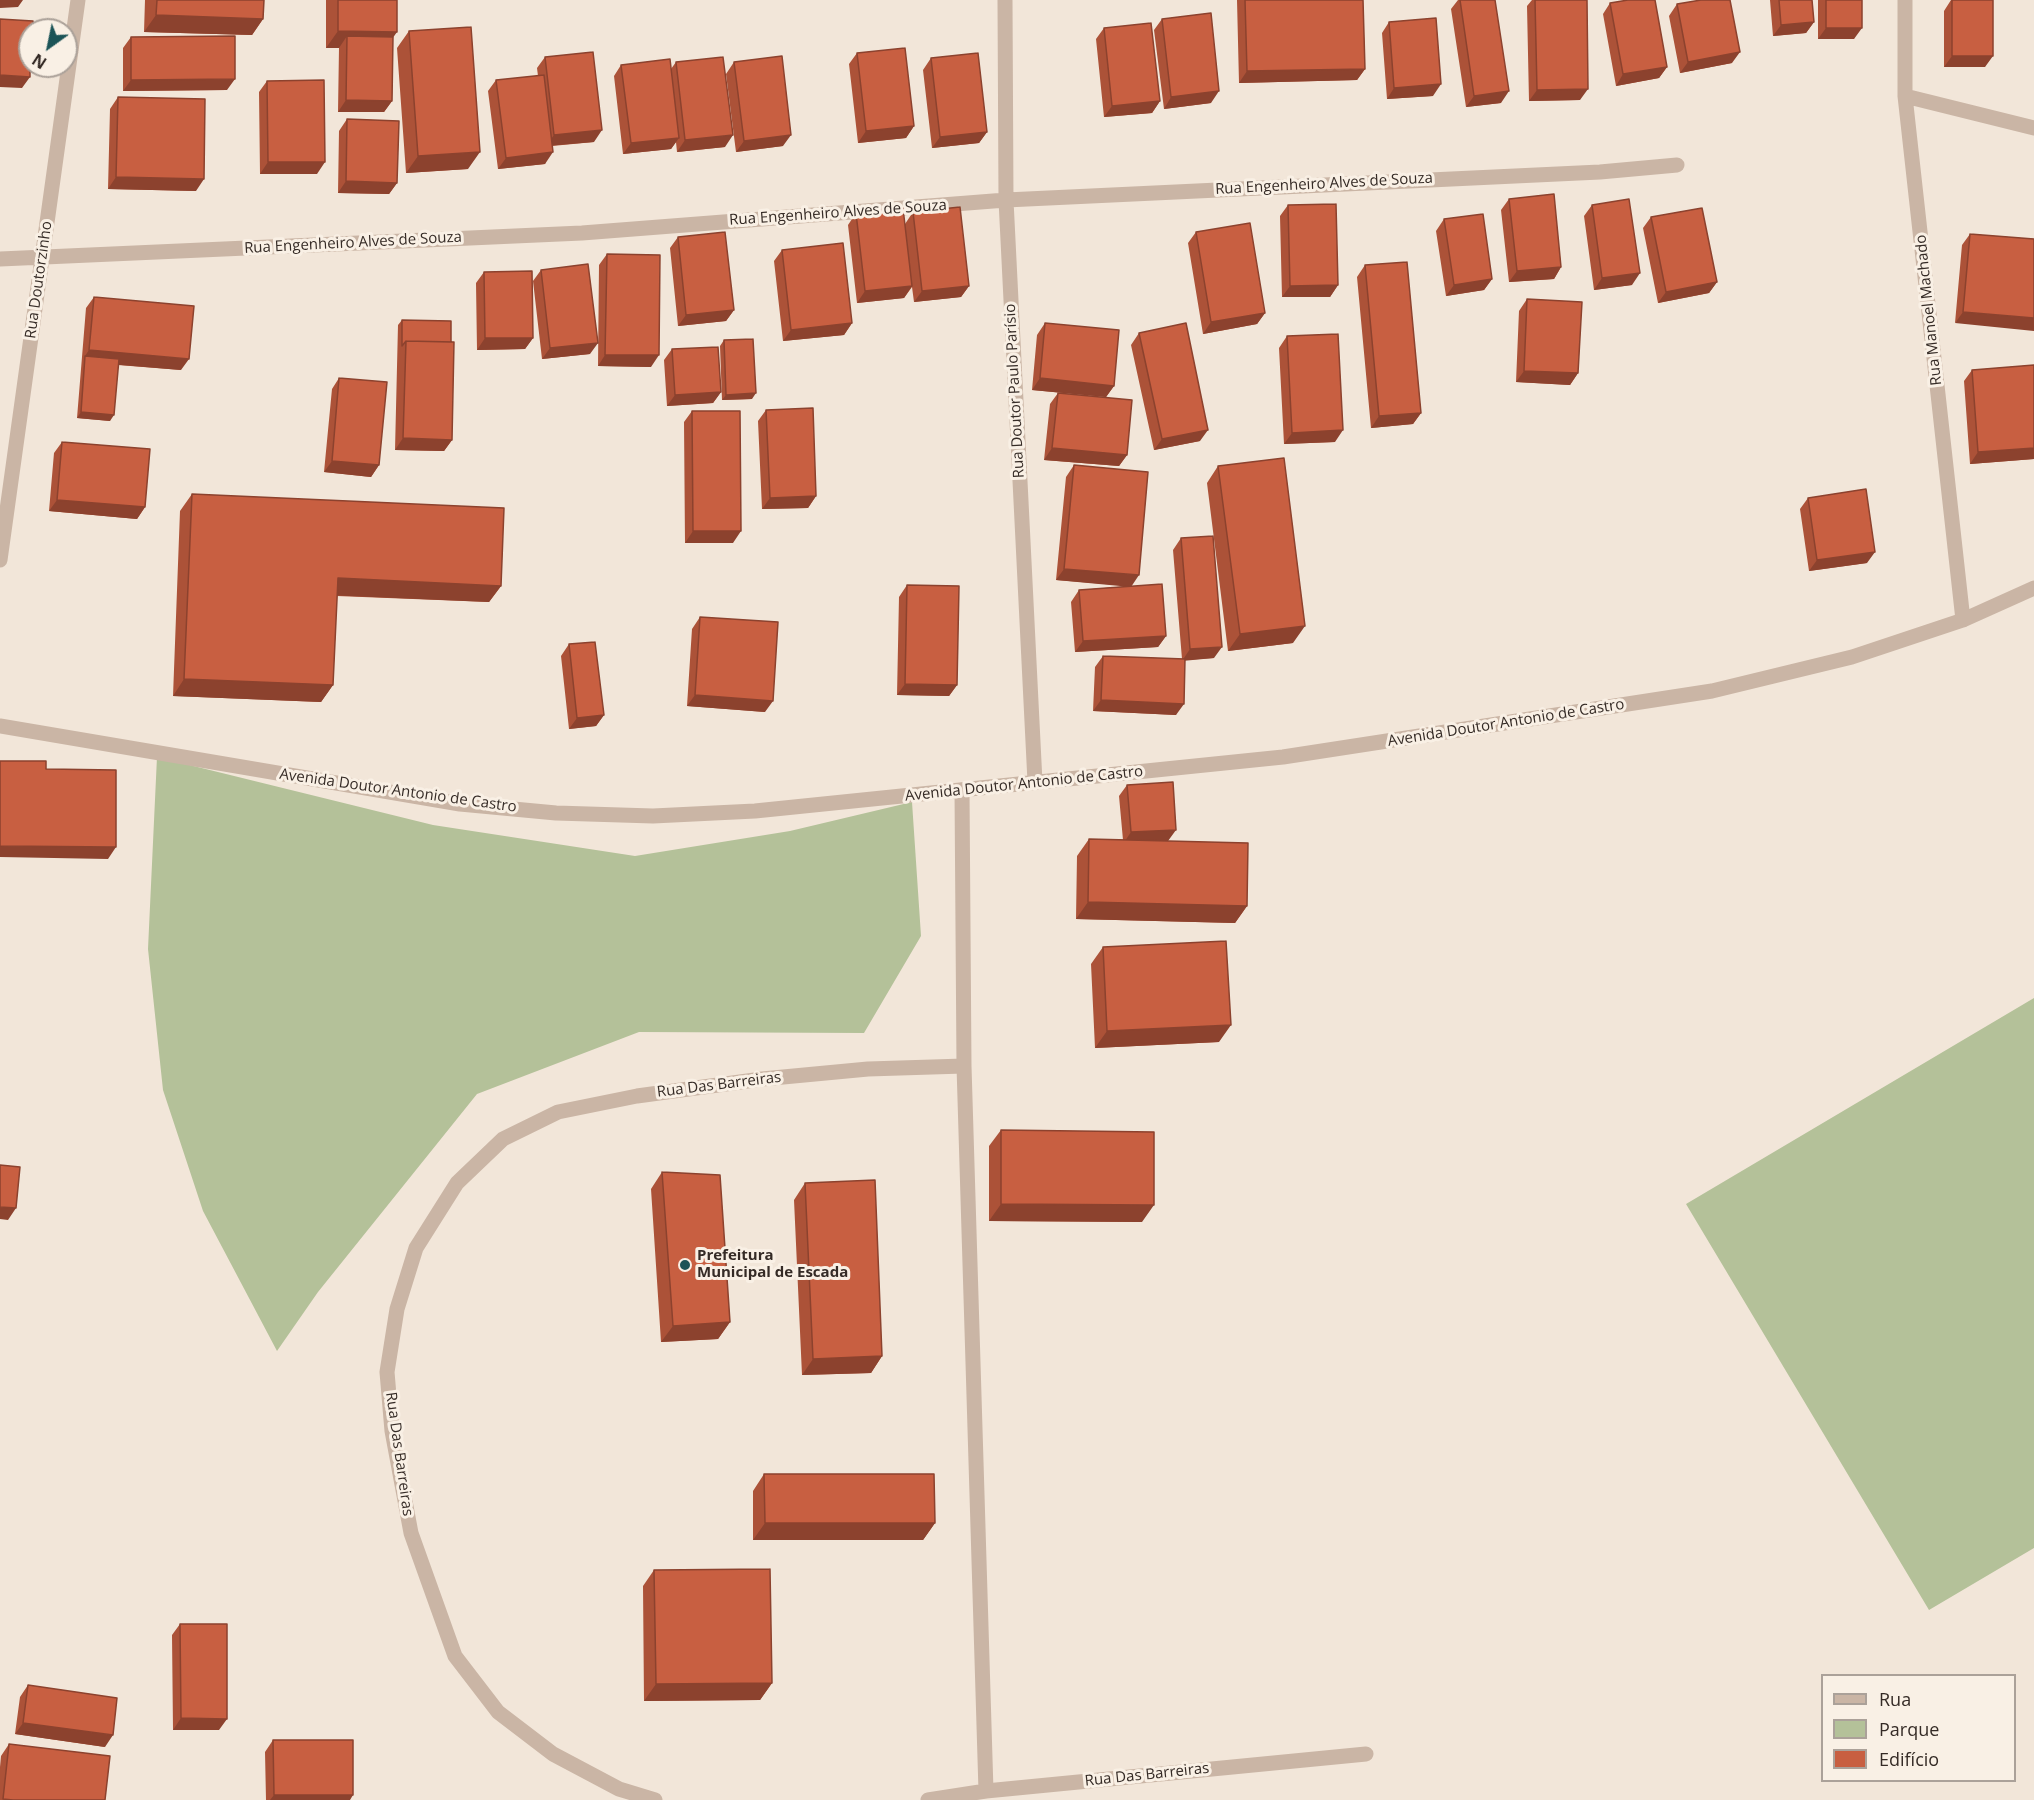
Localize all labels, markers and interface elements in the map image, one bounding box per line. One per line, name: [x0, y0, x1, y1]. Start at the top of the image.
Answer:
north arrow: [18, 18, 78, 78]
text: N: [28, 49, 51, 74]
street label: Rua Engenheiro Alves de Souza: [1215, 169, 1433, 199]
street label: Rua Engenheiro Alves de Souza: [729, 196, 947, 230]
street label: Rua Doutorzinho: [22, 220, 56, 340]
street label: Rua Engenheiro Alves de Souza: [244, 228, 462, 258]
street label: Rua Manoel Machado: [1912, 234, 1946, 386]
street label: Rua Doutor Paulo Parísio: [1001, 303, 1029, 479]
street label: Avenida Doutor Antonio de Castro: [1386, 695, 1626, 751]
street label: Avenida Doutor Antonio de Castro: [904, 763, 1144, 805]
street label: Avenida Doutor Antonio de Castro: [278, 765, 518, 817]
street label: Rua Das Barreiras: [656, 1068, 782, 1102]
place label: Prefeitura Municipal de Escada: [697, 1247, 848, 1282]
marker: Prefeitura Municipal de Escada: [678, 1258, 692, 1272]
street label: Rua Das Barreiras: [381, 1391, 417, 1517]
legend: [1821, 1674, 2016, 1782]
text: Rua: [1879, 1687, 1911, 1711]
text: Parque: [1879, 1717, 1939, 1741]
text: Edifício: [1879, 1747, 1939, 1771]
street label: Rua Das Barreiras: [1084, 1760, 1210, 1790]

